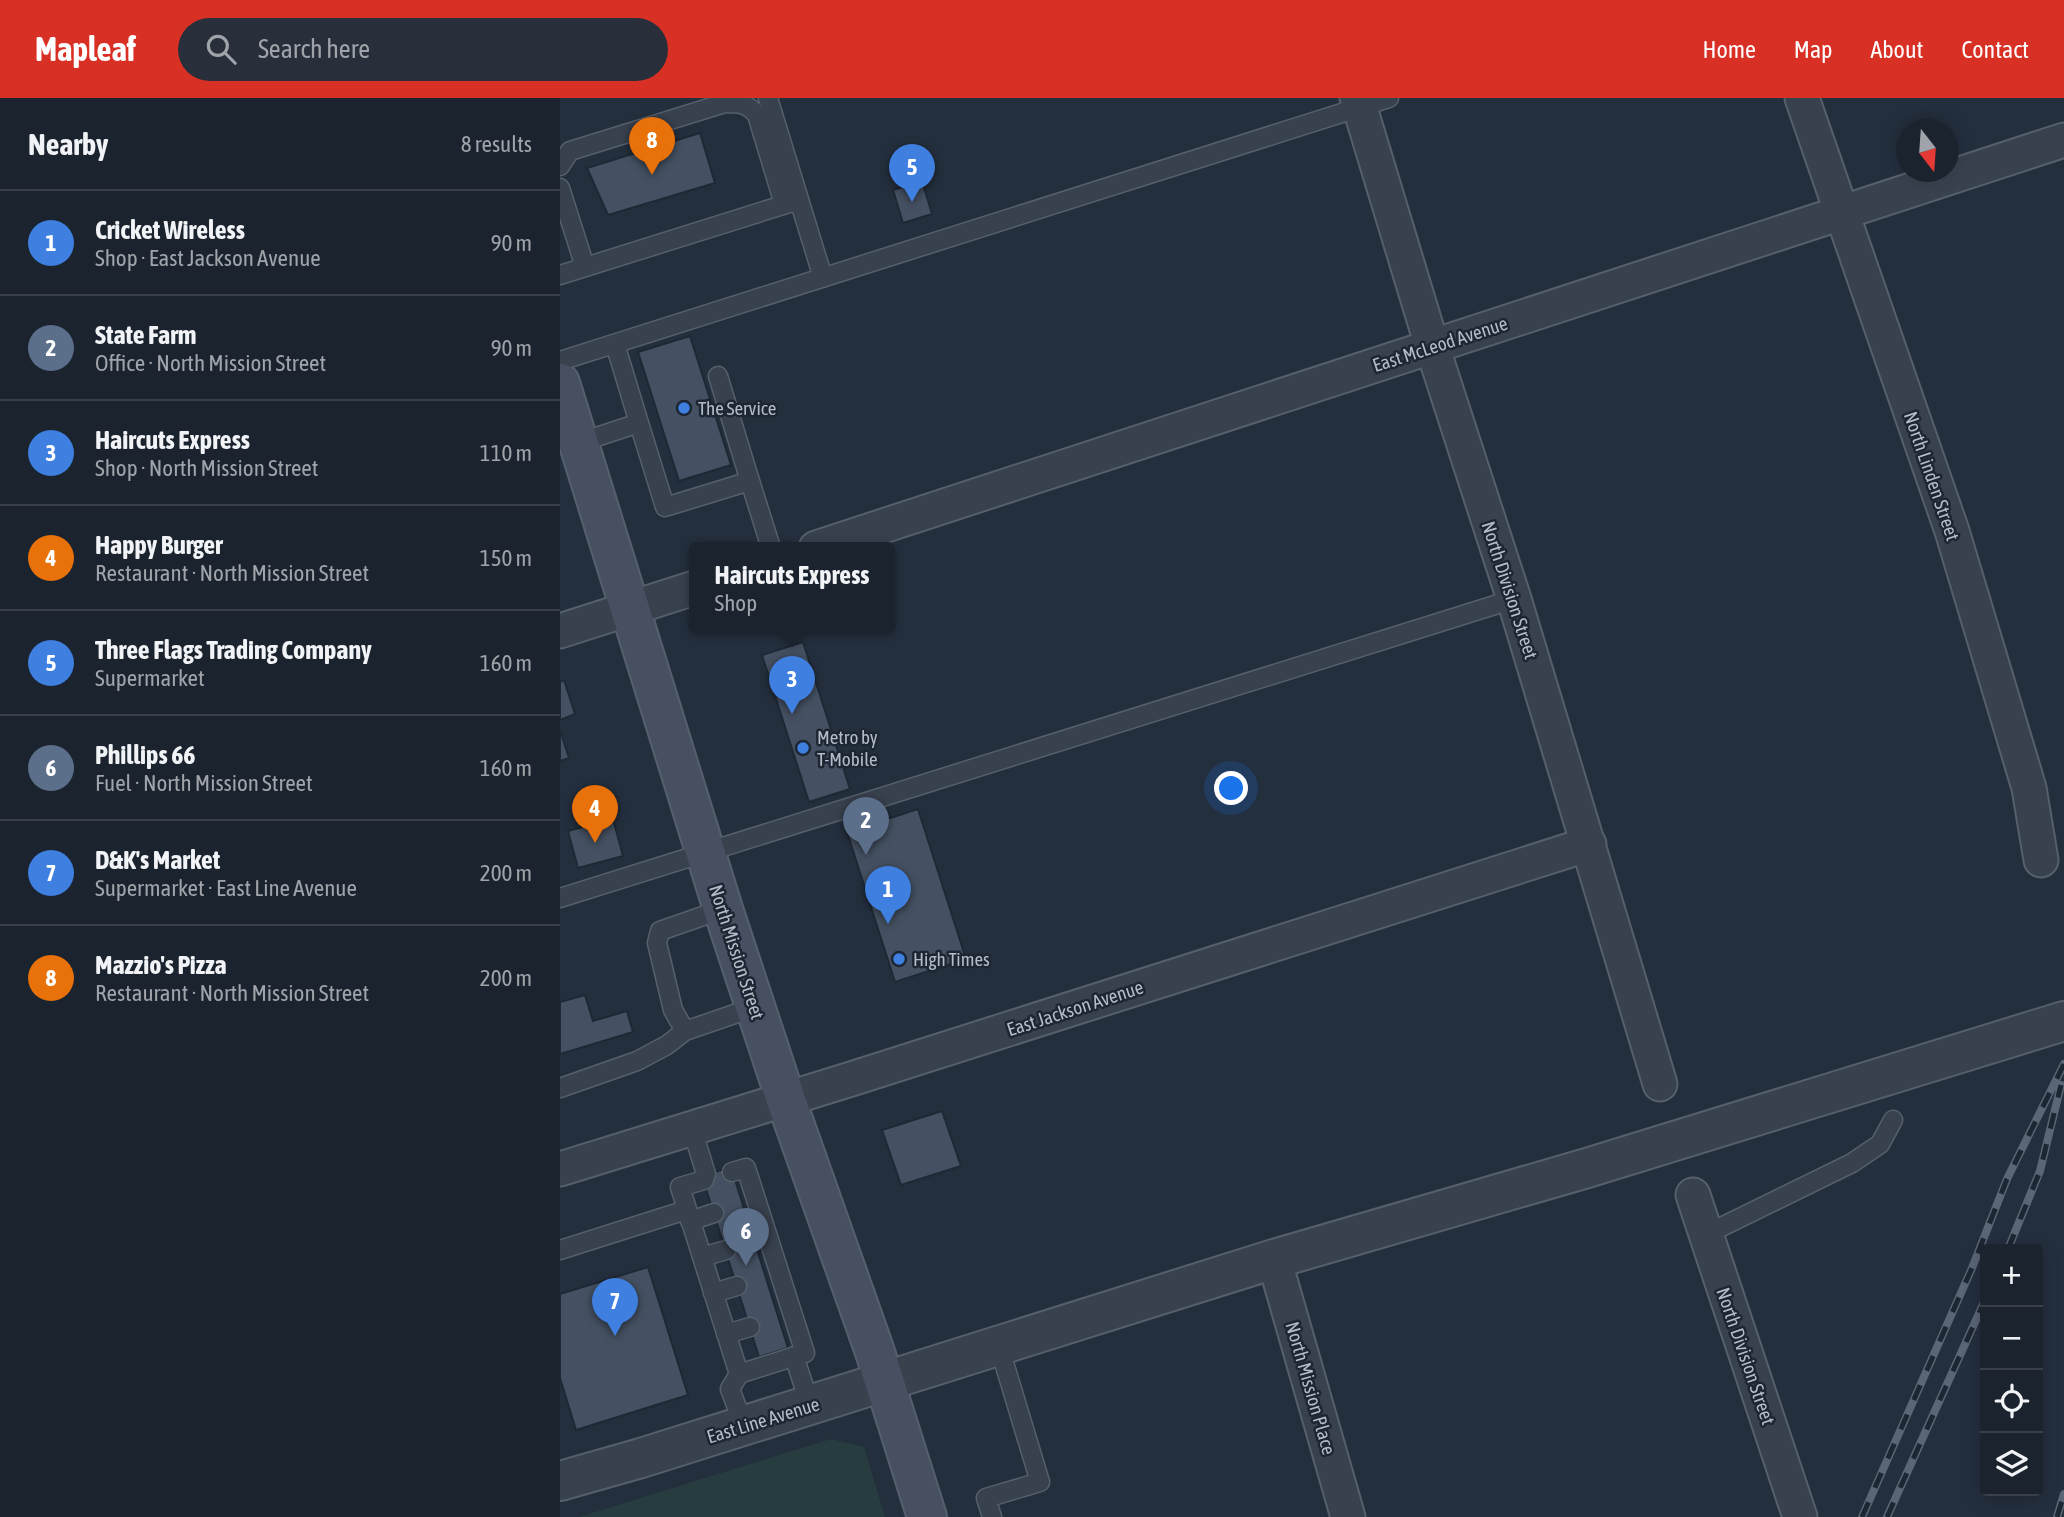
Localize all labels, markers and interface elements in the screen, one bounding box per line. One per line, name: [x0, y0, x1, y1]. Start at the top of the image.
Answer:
search box: [178, 18, 668, 81]
text: Mapleaf: [35, 30, 136, 68]
icon: search: [202, 30, 240, 68]
text: Search here: [258, 34, 370, 64]
text: Home: [1702, 36, 1756, 63]
text: Map: [1794, 36, 1832, 63]
text: About: [1870, 36, 1923, 63]
text: Contact: [1961, 36, 2029, 63]
pin: 8: [629, 117, 675, 175]
north arrow: [1896, 119, 1959, 182]
text: Nearby: [28, 127, 108, 161]
text: 8 results: [461, 131, 532, 157]
pin: 5: [889, 144, 935, 202]
text: Cricket Wireless: [95, 215, 245, 245]
text: 1: [46, 230, 56, 256]
text: 90 m: [491, 230, 532, 256]
text: Shop · East Jackson Avenue: [95, 245, 321, 271]
street label: East McLeod Avenue: [1370, 312, 1510, 376]
text: State Farm: [95, 320, 197, 350]
text: 2: [46, 335, 56, 361]
text: 90 m: [491, 335, 532, 361]
text: Office · North Mission Street: [95, 350, 326, 376]
place label: The Service: [698, 397, 776, 419]
marker: The Service: [676, 400, 692, 416]
street label: North Linden Street: [1900, 409, 1964, 543]
text: Haircuts Express: [95, 425, 250, 455]
text: 3: [46, 440, 56, 466]
text: 110 m: [480, 440, 532, 466]
text: Shop · North Mission Street: [95, 455, 318, 481]
street label: North Division Street: [1477, 518, 1543, 662]
text: Happy Burger: [95, 530, 223, 560]
popup: [689, 542, 895, 633]
text: 4: [46, 545, 56, 571]
text: 150 m: [480, 545, 532, 571]
text: Restaurant · North Mission Street: [95, 560, 369, 586]
text: Haircuts Express: [715, 560, 870, 590]
text: Shop: [715, 590, 757, 616]
text: Three Flags Trading Company: [95, 635, 372, 665]
text: 5: [46, 650, 56, 676]
text: 160 m: [480, 650, 532, 676]
pin: 3: [769, 656, 815, 714]
text: Supermarket: [95, 665, 205, 691]
place label: Metro by T-Mobile: [817, 726, 878, 770]
text: Phillips 66: [95, 740, 196, 770]
marker: Metro by T-Mobile: [795, 740, 811, 756]
text: 6: [46, 755, 56, 781]
text: 160 m: [480, 755, 532, 781]
text: Fuel · North Mission Street: [95, 770, 313, 796]
your location: [1214, 771, 1248, 805]
pin: 4: [572, 785, 618, 843]
pin: 2: [843, 797, 889, 855]
text: D&K's Market: [95, 845, 220, 875]
text: 7: [46, 860, 56, 886]
text: 200 m: [480, 860, 532, 886]
pin: 1: [865, 866, 911, 924]
text: Supermarket · East Line Avenue: [95, 875, 357, 901]
street label: North Mission Street: [705, 882, 769, 1022]
place label: High Times: [913, 948, 990, 970]
text: Mazzio's Pizza: [95, 950, 227, 980]
marker: High Times: [891, 951, 907, 967]
text: 8: [46, 965, 56, 991]
text: 200 m: [480, 965, 532, 991]
street label: East Jackson Avenue: [1004, 976, 1146, 1040]
text: Restaurant · North Mission Street: [95, 980, 369, 1006]
pin: 6: [723, 1208, 769, 1266]
map controls: [1980, 1244, 2043, 1496]
button: +: [1980, 1244, 2043, 1307]
pin: 7: [592, 1278, 638, 1336]
street label: North Division Street: [1712, 1285, 1780, 1427]
button: −: [1980, 1307, 2043, 1370]
street label: North Mission Place: [1281, 1319, 1341, 1457]
button: locate: [1980, 1370, 2043, 1433]
street label: East Line Avenue: [704, 1392, 822, 1448]
button: layers: [1980, 1433, 2043, 1496]

